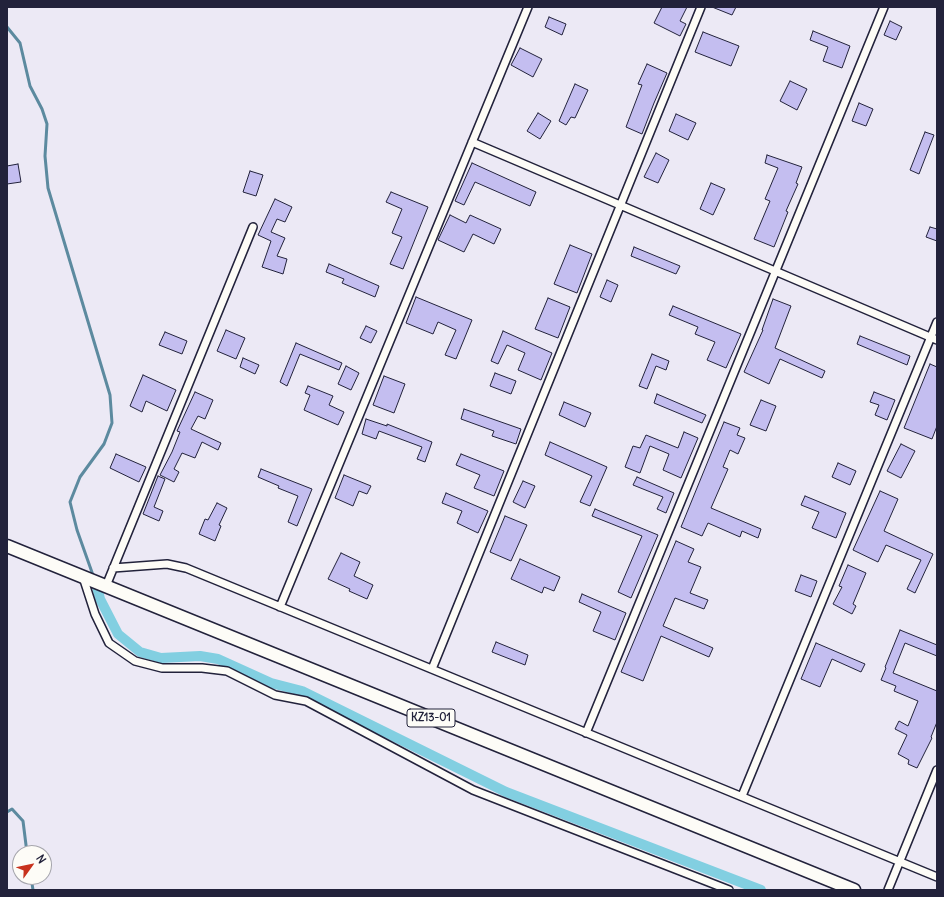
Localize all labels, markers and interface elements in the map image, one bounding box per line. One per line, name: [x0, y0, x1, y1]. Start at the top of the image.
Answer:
road number: KZ13-01: [407, 709, 455, 727]
north arrow: [12, 845, 52, 885]
text: N: [33, 852, 49, 866]

